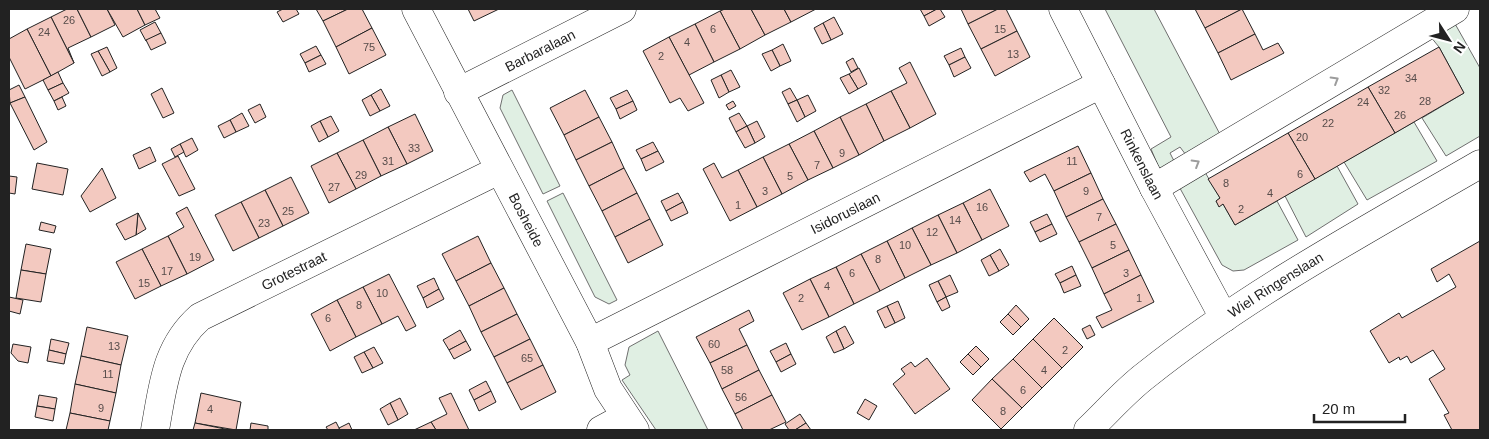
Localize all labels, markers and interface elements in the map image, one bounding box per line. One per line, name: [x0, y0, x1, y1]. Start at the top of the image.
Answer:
house number: 26: [63, 14, 75, 26]
north arrow: [1424, 15, 1474, 65]
house number: 6: [710, 23, 716, 35]
house number: 15: [994, 23, 1006, 35]
house number: 24: [38, 26, 50, 38]
street label: Barbaralaan: [502, 26, 578, 75]
house number: 4: [684, 36, 690, 48]
text: N: [1450, 39, 1469, 56]
house number: 75: [363, 41, 375, 53]
house number: 13: [1007, 48, 1019, 60]
house number: 2: [658, 50, 664, 62]
house number: 34: [1405, 72, 1417, 84]
one-way arrow: [1330, 76, 1339, 86]
house number: 32: [1378, 84, 1390, 96]
house number: 28: [1419, 95, 1431, 107]
house number: 24: [1357, 96, 1369, 108]
house number: 26: [1394, 109, 1406, 121]
house number: 22: [1322, 117, 1334, 129]
street label: Rinkenslaan: [1117, 126, 1167, 202]
house number: 20: [1296, 131, 1308, 143]
house number: 33: [408, 142, 420, 154]
house number: 9: [839, 147, 845, 159]
house number: 31: [382, 155, 394, 167]
house number: 11: [1066, 155, 1078, 167]
house number: 7: [814, 159, 820, 171]
one-way arrow: [1190, 160, 1199, 170]
house number: 6: [1297, 168, 1303, 180]
house number: 29: [355, 169, 367, 181]
house number: 5: [787, 170, 793, 182]
house number: 8: [1223, 177, 1229, 189]
house number: 27: [328, 181, 340, 193]
house number: 3: [762, 185, 768, 197]
house number: 9: [1083, 185, 1089, 197]
house number: 4: [1267, 187, 1273, 199]
street label: Isidoruslaan: [808, 189, 883, 237]
street label: Bosheide: [506, 190, 547, 250]
house number: 1: [735, 199, 741, 211]
house number: 16: [976, 201, 988, 213]
house number: 2: [1238, 203, 1244, 215]
house number: 25: [282, 205, 294, 217]
house number: 7: [1096, 211, 1102, 223]
house number: 14: [949, 214, 961, 226]
house number: 23: [258, 217, 270, 229]
house number: 12: [926, 226, 938, 238]
house number: 10: [899, 239, 911, 251]
house number: 5: [1110, 239, 1116, 251]
street label: Grotestraat: [259, 248, 329, 294]
street label: Wiel Ringenslaan: [1225, 249, 1326, 321]
house number: 19: [189, 251, 201, 263]
house number: 8: [875, 253, 881, 265]
house number: 17: [161, 265, 173, 277]
house number: 6: [849, 267, 855, 279]
house number: 3: [1123, 267, 1129, 279]
house number: 15: [138, 277, 150, 289]
house number: 4: [824, 280, 830, 292]
house number: 10: [376, 287, 388, 299]
house number: 2: [798, 292, 804, 304]
house number: 1: [1136, 292, 1142, 304]
house number: 8: [356, 299, 362, 311]
house number: 6: [325, 312, 331, 324]
house number: 60: [708, 338, 720, 350]
house number: 13: [108, 340, 120, 352]
house number: 2: [1062, 344, 1068, 356]
house number: 65: [521, 352, 533, 364]
house number: 58: [721, 364, 733, 376]
house number: 4: [1041, 364, 1047, 376]
house number: 11: [102, 368, 114, 380]
house number: 6: [1020, 384, 1026, 396]
house number: 56: [735, 391, 747, 403]
scale bar: [1314, 392, 1405, 424]
text: 20 m: [1322, 400, 1355, 417]
house number: 9: [98, 402, 104, 414]
house number: 4: [207, 403, 213, 415]
house number: 8: [1000, 405, 1006, 417]

